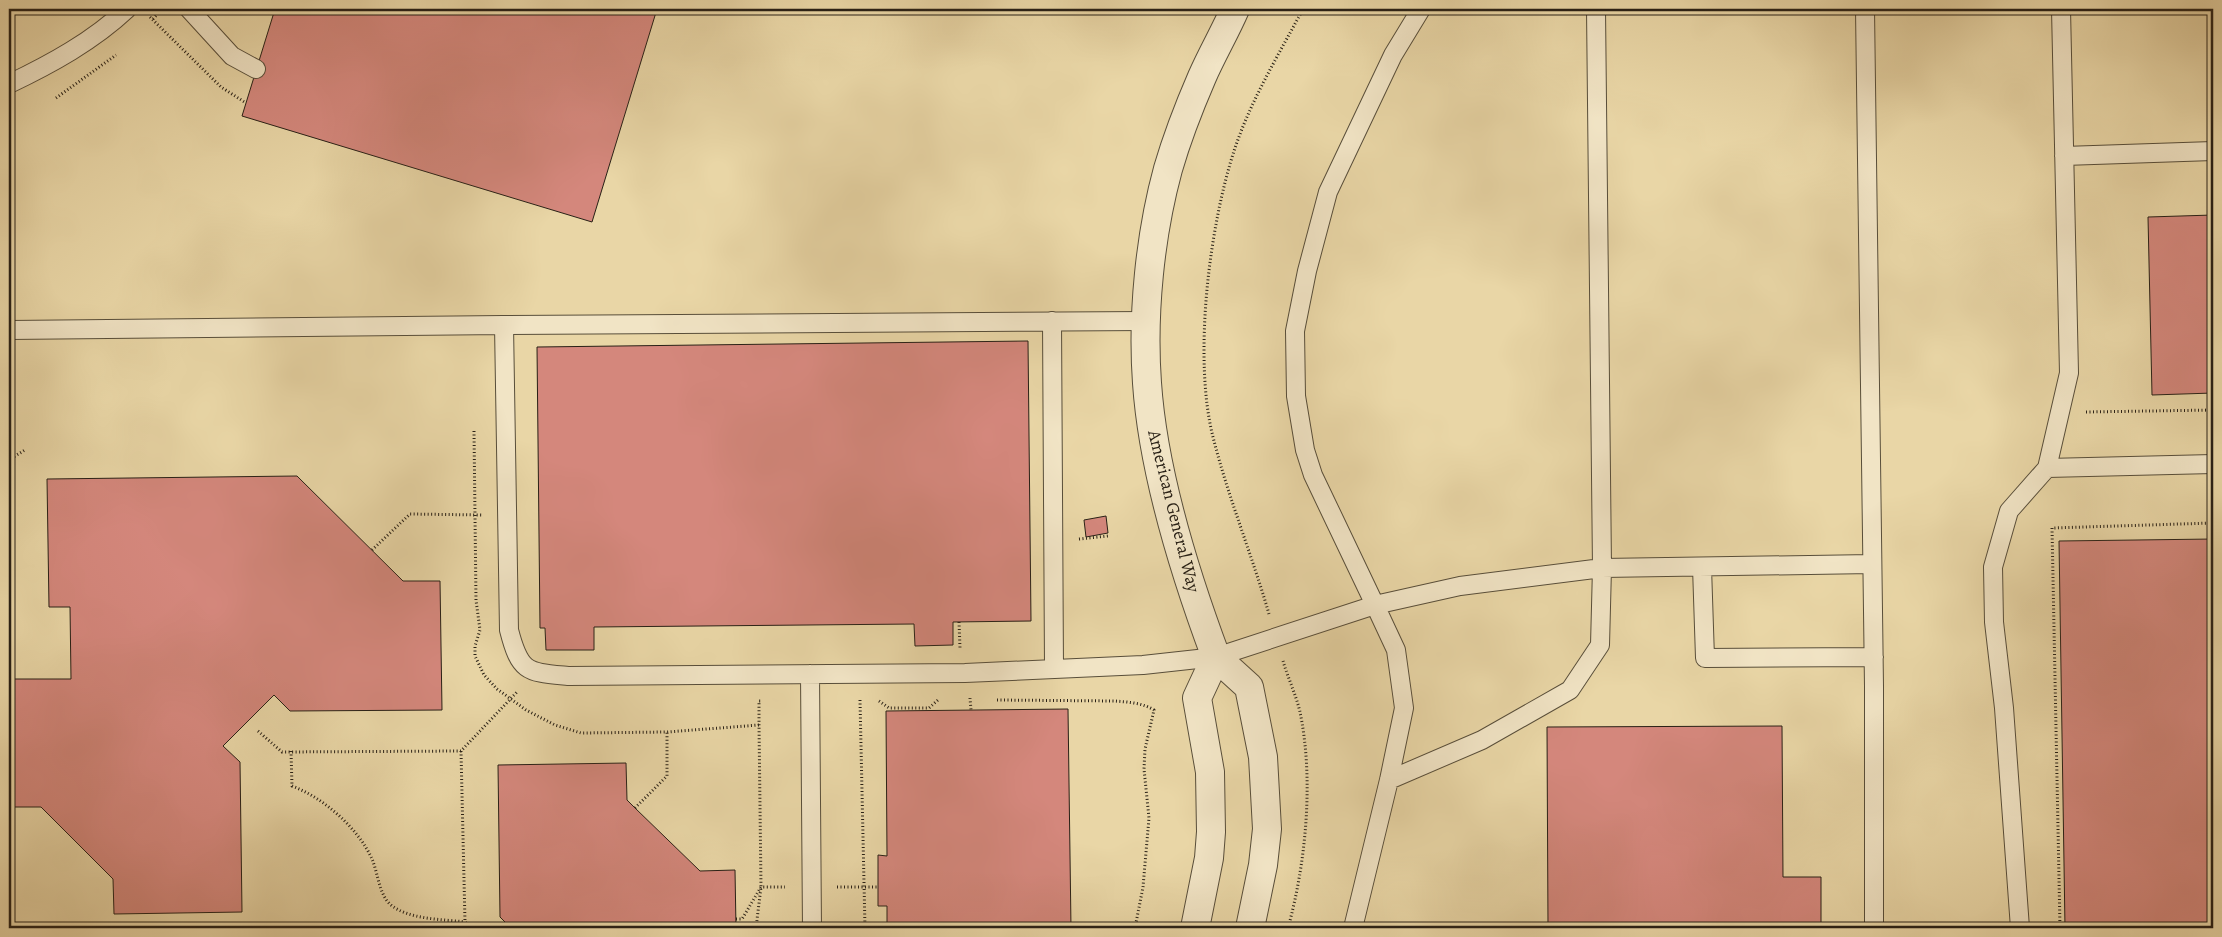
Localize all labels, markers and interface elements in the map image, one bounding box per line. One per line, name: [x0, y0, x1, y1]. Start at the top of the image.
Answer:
street label: American General Way: [1142, 426, 1206, 596]

